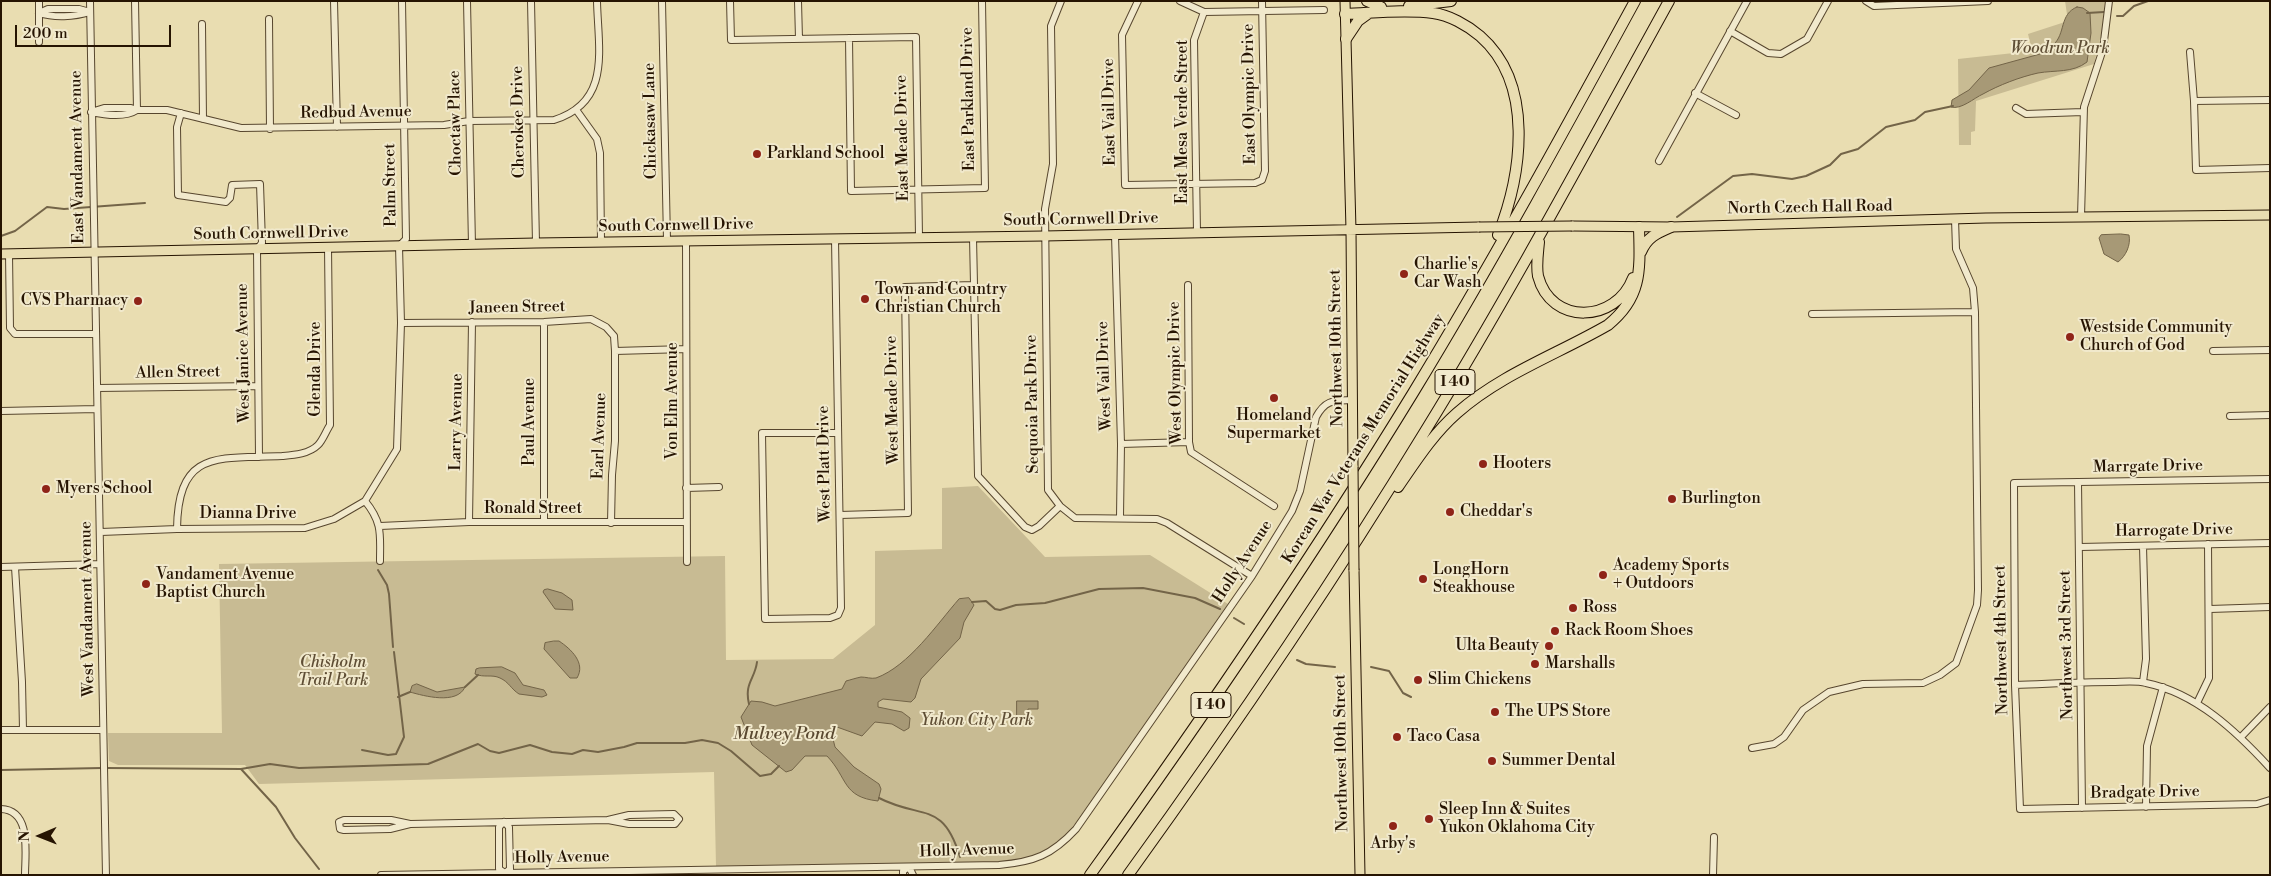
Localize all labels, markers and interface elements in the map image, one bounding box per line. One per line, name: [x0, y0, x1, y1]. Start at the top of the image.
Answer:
scale bar: [18, 15, 174, 47]
street label: East Olympic Drive: [1239, 23, 1261, 165]
text: 200 m: [23, 24, 68, 43]
street label: East Parkland Drive: [958, 27, 980, 171]
park label: Woodrun Park: [2010, 39, 2110, 59]
street label: East Mesa Verde Street: [1173, 40, 1193, 204]
street label: East Vail Drive: [1099, 58, 1121, 166]
street label: Chickasaw Lane: [640, 63, 662, 179]
street label: Cherokee Drive: [508, 65, 530, 179]
street label: East Vandament Avenue: [67, 70, 89, 244]
street label: Choctaw Place: [445, 70, 467, 176]
street label: East Meade Drive: [892, 74, 914, 202]
street label: Redbud Avenue: [300, 102, 412, 124]
street label: Palm Street: [381, 143, 401, 227]
place label: Parkland School: [767, 144, 884, 164]
marker: Parkland School: [751, 148, 763, 160]
street label: North Czech Hall Road: [1727, 197, 1893, 219]
street label: South Cornwell Drive: [1003, 209, 1159, 231]
street label: South Cornwell Drive: [598, 215, 754, 237]
street label: South Cornwell Drive: [193, 223, 349, 245]
place label: Charlie's Car Wash: [1414, 255, 1481, 293]
marker: Charlie's Car Wash: [1398, 268, 1410, 280]
street label: Northwest 10th Street: [1326, 269, 1348, 427]
place label: Town and Country Christian Church: [875, 280, 1007, 318]
street label: West Janice Avenue: [233, 283, 255, 423]
place label: CVS Pharmacy: [21, 291, 128, 311]
marker: Town and Country Christian Church: [859, 293, 871, 305]
marker: CVS Pharmacy: [132, 295, 144, 307]
street label: Janeen Street: [468, 298, 566, 318]
street label: West Olympic Drive: [1165, 301, 1187, 445]
street label: Korean War Veterans Memorial Highway: [1279, 310, 1449, 568]
place label: Westside Community Church of God: [2080, 318, 2232, 356]
street label: Glenda Drive: [306, 321, 326, 417]
street label: West Vail Drive: [1093, 321, 1117, 431]
marker: Westside Community Church of God: [2064, 331, 2076, 343]
street label: Sequoia Park Drive: [1022, 334, 1044, 474]
street label: West Meade Drive: [882, 335, 904, 465]
street label: Von Elm Avenue: [663, 342, 683, 460]
street label: Allen Street: [135, 363, 221, 383]
road number: I 40: [1435, 370, 1475, 394]
street label: Larry Avenue: [447, 373, 467, 471]
street label: Paul Avenue: [520, 378, 540, 466]
street label: Earl Avenue: [589, 392, 611, 480]
marker: Homeland Supermarket: [1268, 392, 1280, 404]
street label: West Platt Drive: [814, 405, 836, 523]
place label: Homeland Supermarket: [1227, 406, 1321, 444]
place label: Hooters: [1493, 454, 1551, 474]
street label: Marrgate Drive: [2093, 456, 2203, 478]
marker: Hooters: [1477, 458, 1489, 470]
place label: Myers School: [56, 479, 152, 499]
marker: Myers School: [40, 483, 52, 495]
place label: Burlington: [1682, 489, 1761, 509]
marker: Burlington: [1666, 493, 1678, 505]
street label: Ronald Street: [484, 499, 582, 519]
place label: Cheddar's: [1460, 502, 1532, 522]
street label: Dianna Drive: [199, 504, 297, 524]
marker: Cheddar's: [1444, 506, 1456, 518]
street label: Holly Avenue: [1209, 517, 1277, 607]
street label: Harrogate Drive: [2115, 520, 2233, 542]
street label: West Vandament Avenue: [77, 521, 99, 697]
place label: Academy Sports + Outdoors: [1613, 556, 1729, 594]
place label: LongHorn Steakhouse: [1433, 560, 1515, 598]
place label: Vandament Avenue Baptist Church: [156, 565, 294, 603]
street label: Northwest 4th Street: [1991, 565, 2013, 715]
marker: Academy Sports + Outdoors: [1597, 569, 1609, 581]
street label: Northwest 3rd Street: [2056, 570, 2078, 720]
marker: LongHorn Steakhouse: [1417, 573, 1429, 585]
marker: Vandament Avenue Baptist Church: [140, 578, 152, 590]
place label: Ross: [1583, 598, 1617, 618]
marker: Ross: [1567, 602, 1579, 614]
place label: Rack Room Shoes: [1565, 621, 1693, 641]
marker: Rack Room Shoes: [1549, 625, 1561, 637]
place label: Ulta Beauty: [1455, 636, 1539, 656]
marker: Ulta Beauty: [1543, 640, 1555, 652]
park label: Chisholm Trail Park: [298, 653, 368, 691]
place label: Marshalls: [1545, 654, 1615, 674]
marker: Marshalls: [1529, 658, 1541, 670]
place label: Slim Chickens: [1428, 670, 1531, 690]
street label: Northwest 10th Street: [1331, 674, 1353, 832]
marker: Slim Chickens: [1412, 674, 1424, 686]
road number: I 40: [1191, 692, 1231, 718]
place label: The UPS Store: [1505, 702, 1611, 722]
marker: The UPS Store: [1489, 706, 1501, 718]
park label: Yukon City Park: [921, 711, 1033, 731]
water label: Mulvey Pond: [733, 724, 835, 746]
place label: Taco Casa: [1407, 727, 1480, 747]
marker: Taco Casa: [1391, 731, 1403, 743]
place label: Summer Dental: [1502, 751, 1615, 771]
marker: Summer Dental: [1486, 755, 1498, 767]
street label: Bradgate Drive: [2090, 782, 2200, 804]
place label: Sleep Inn & Suites Yukon Oklahoma City: [1439, 800, 1595, 838]
north arrow: [15, 811, 65, 861]
marker: Sleep Inn & Suites Yukon Oklahoma City: [1423, 813, 1435, 825]
marker: Arby's: [1387, 820, 1399, 832]
text: N: [16, 831, 34, 842]
place label: Arby's: [1370, 834, 1416, 854]
street label: Holly Avenue: [919, 840, 1015, 862]
street label: Holly Avenue: [514, 848, 610, 868]

